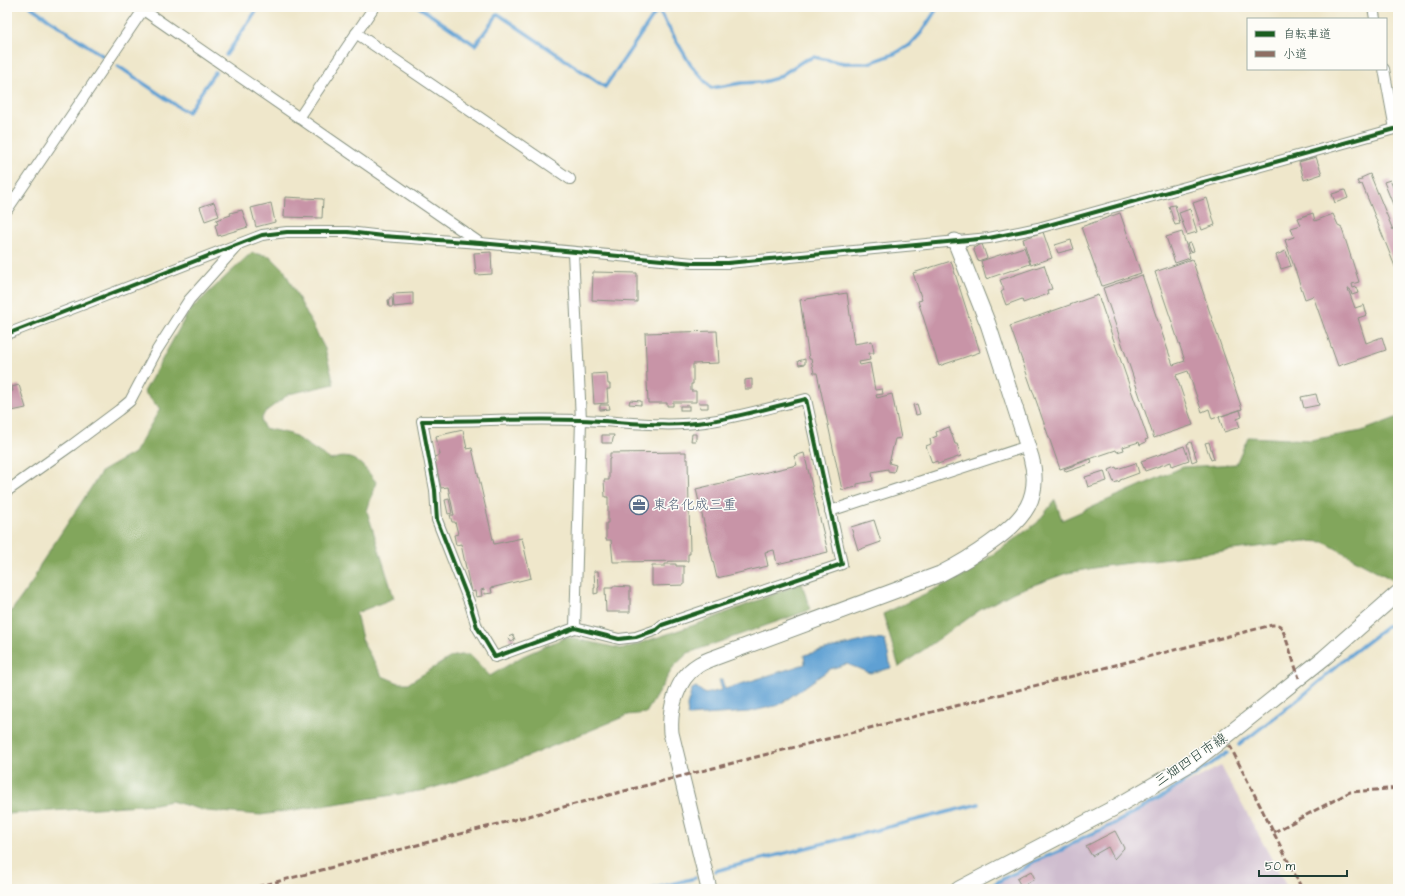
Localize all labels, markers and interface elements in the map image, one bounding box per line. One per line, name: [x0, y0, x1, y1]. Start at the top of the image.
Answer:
legend: [1247, 18, 1387, 70]
text: 自転車道: [1283, 26, 1331, 43]
text: 小道: [1283, 46, 1307, 63]
office icon: 東名化成三重: [628, 494, 650, 516]
place label: 東名化成三重: [653, 495, 737, 515]
street label: 三畑四日市線: [1151, 728, 1231, 792]
scale bar: [1259, 852, 1347, 878]
text: 50 m: [1265, 858, 1296, 875]

